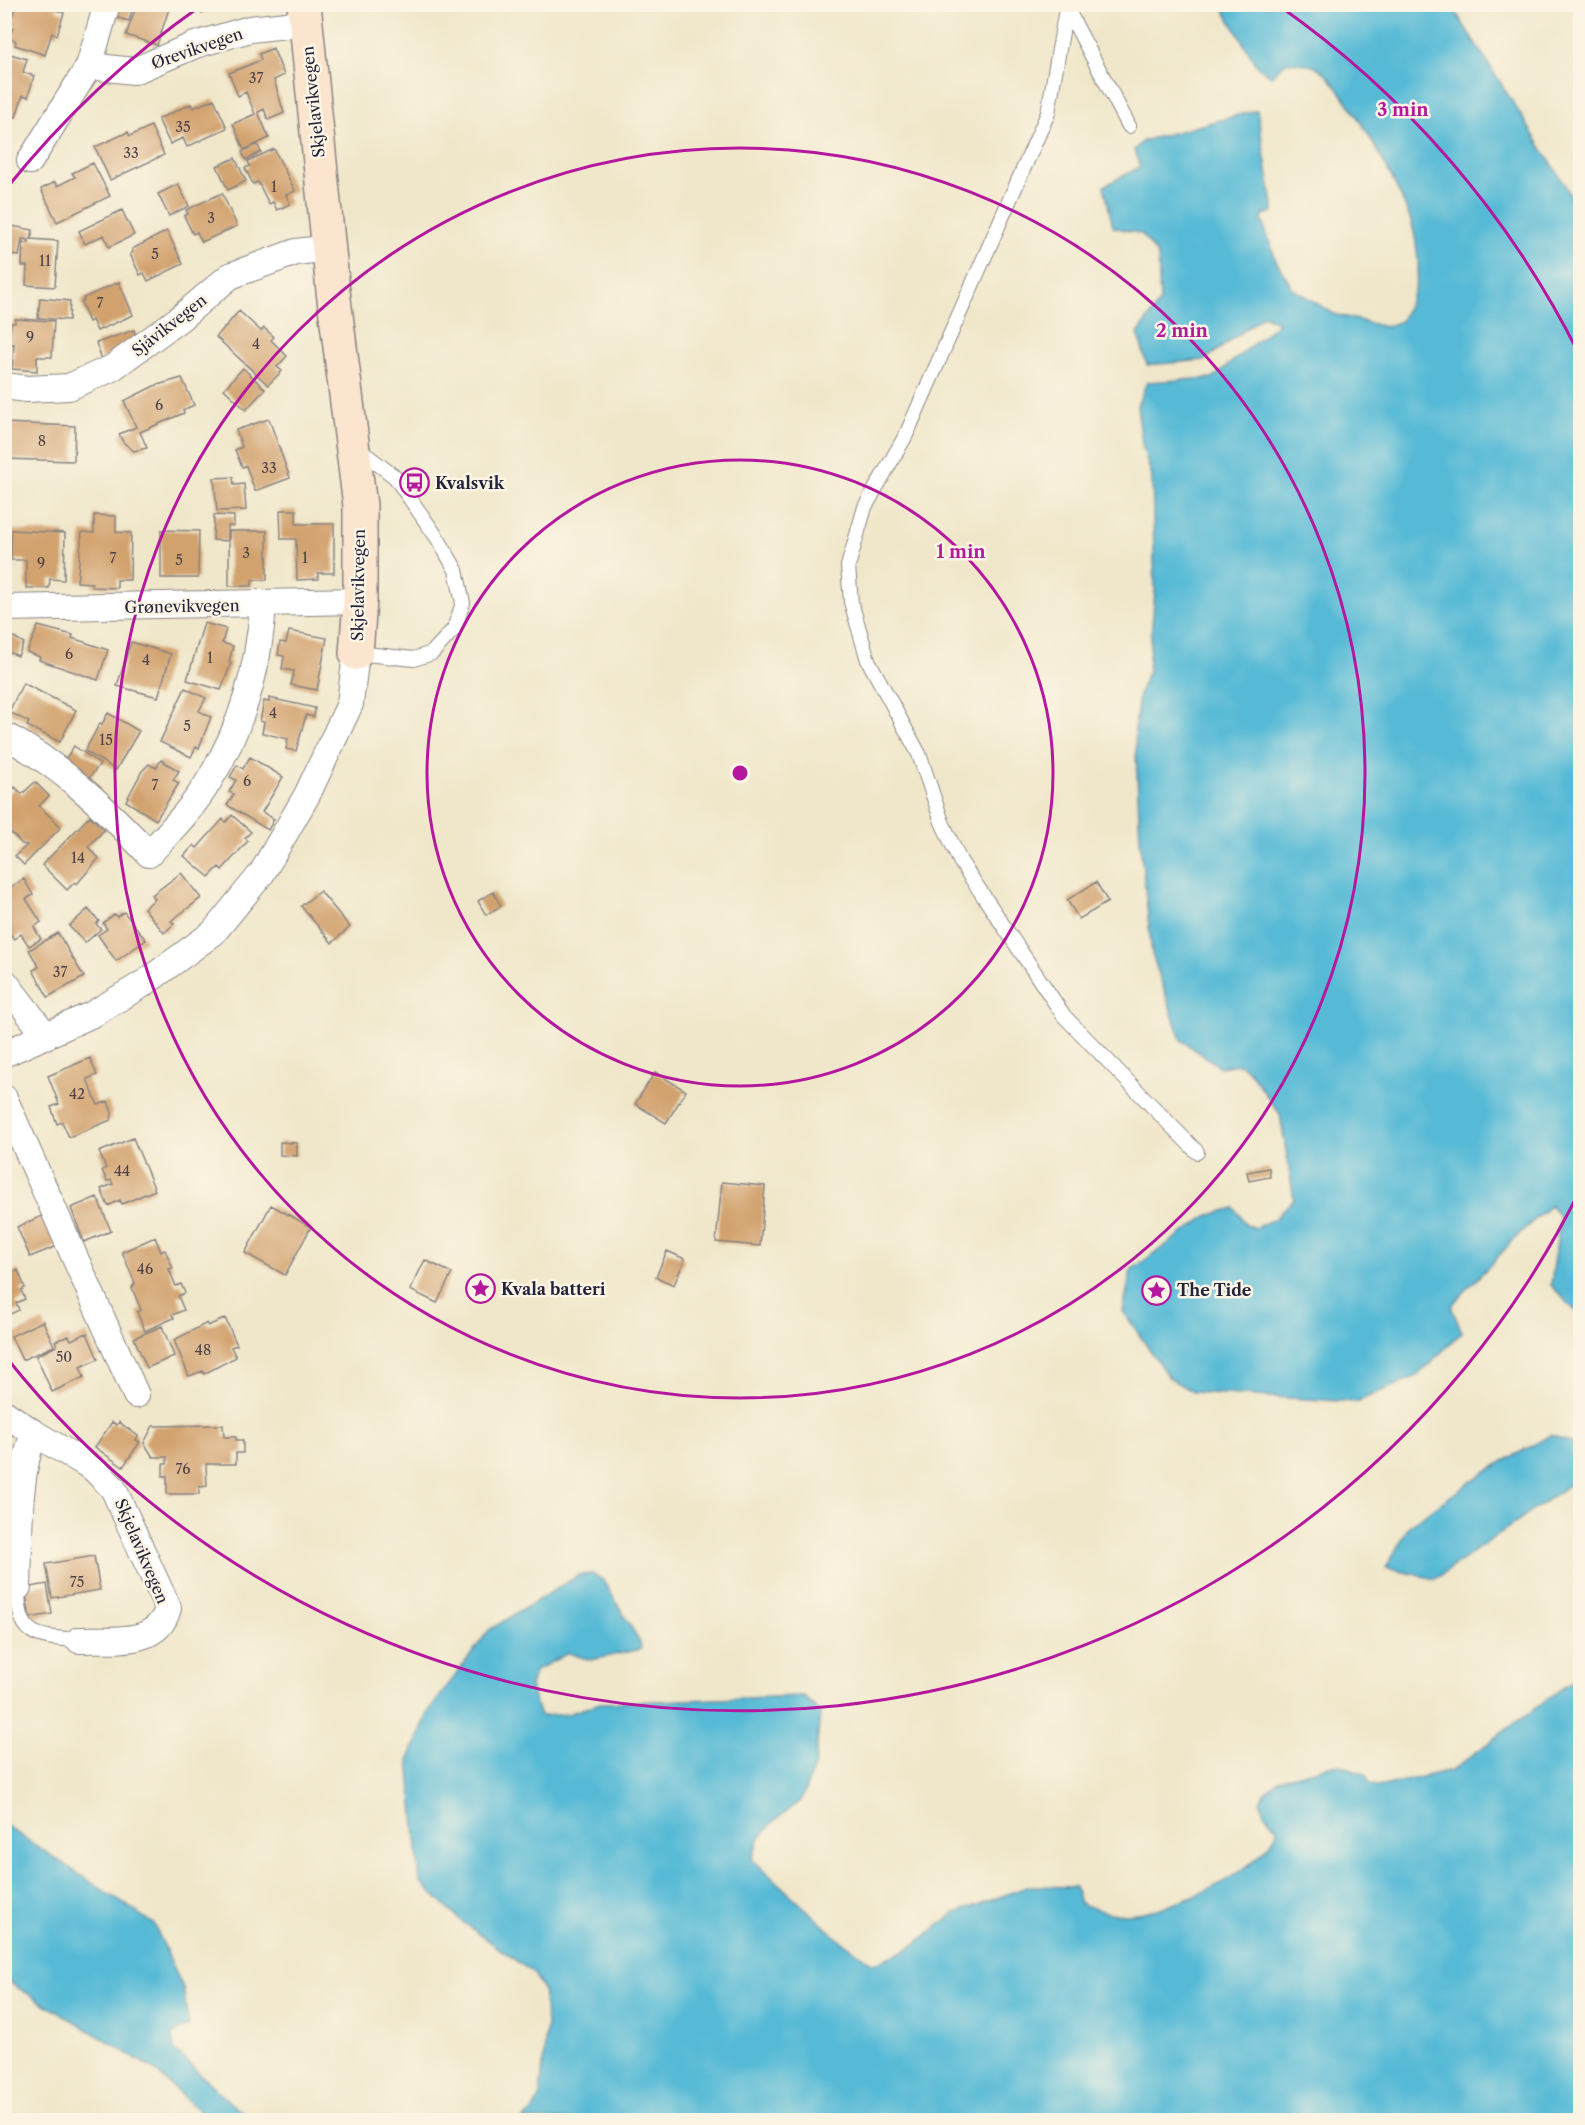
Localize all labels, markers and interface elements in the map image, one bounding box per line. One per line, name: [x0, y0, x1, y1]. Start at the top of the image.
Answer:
street label: Ørevikvegen: [149, 23, 245, 73]
street label: Skjelavikvegen: [297, 45, 329, 159]
house number: 37: [249, 69, 263, 87]
text: 3 min: [1377, 99, 1429, 121]
house number: 35: [175, 118, 191, 136]
house number: 33: [123, 144, 139, 162]
house number: 1: [271, 178, 277, 196]
house number: 3: [207, 209, 215, 227]
house number: 5: [151, 245, 159, 263]
house number: 11: [39, 252, 51, 270]
street label: Sjåvikvegen: [128, 290, 210, 360]
house number: 7: [97, 294, 104, 312]
text: 2 min: [1156, 320, 1209, 342]
house number: 9: [26, 328, 34, 346]
house number: 4: [252, 335, 260, 353]
house number: 6: [155, 396, 163, 414]
house number: 8: [38, 432, 46, 450]
house number: 33: [261, 459, 277, 477]
bus stop icon: Kvalsvik: [398, 467, 430, 499]
place label: Kvalsvik: [435, 473, 505, 493]
street label: Skjelavikvegen: [347, 529, 369, 641]
text: 1 min: [936, 541, 986, 563]
house number: 3: [242, 544, 250, 562]
house number: 7: [110, 549, 117, 567]
house number: 1: [302, 549, 308, 567]
house number: 5: [175, 551, 183, 569]
house number: 9: [37, 554, 45, 572]
street label: Grønevikvegen: [124, 595, 240, 617]
house number: 6: [65, 645, 73, 663]
house number: 1: [207, 649, 213, 667]
house number: 4: [142, 651, 150, 669]
house number: 4: [269, 704, 277, 722]
house number: 5: [183, 717, 191, 735]
house number: 15: [99, 731, 113, 749]
centre of rings: [730, 763, 750, 783]
house number: 6: [243, 772, 251, 790]
house number: 7: [152, 776, 159, 794]
house number: 14: [71, 849, 85, 867]
house number: 37: [53, 963, 67, 981]
house number: 42: [69, 1085, 85, 1103]
house number: 44: [114, 1162, 130, 1180]
house number: 46: [137, 1260, 153, 1278]
place icon: Kvala batteri: [464, 1273, 496, 1305]
place icon: The Tide: [1140, 1274, 1172, 1306]
place label: Kvala batteri: [501, 1279, 606, 1299]
place label: The Tide: [1177, 1280, 1252, 1300]
house number: 48: [195, 1341, 211, 1359]
house number: 50: [56, 1348, 72, 1366]
house number: 76: [176, 1460, 190, 1478]
street label: Skjelavikvegen: [111, 1496, 173, 1606]
house number: 75: [70, 1573, 84, 1591]

